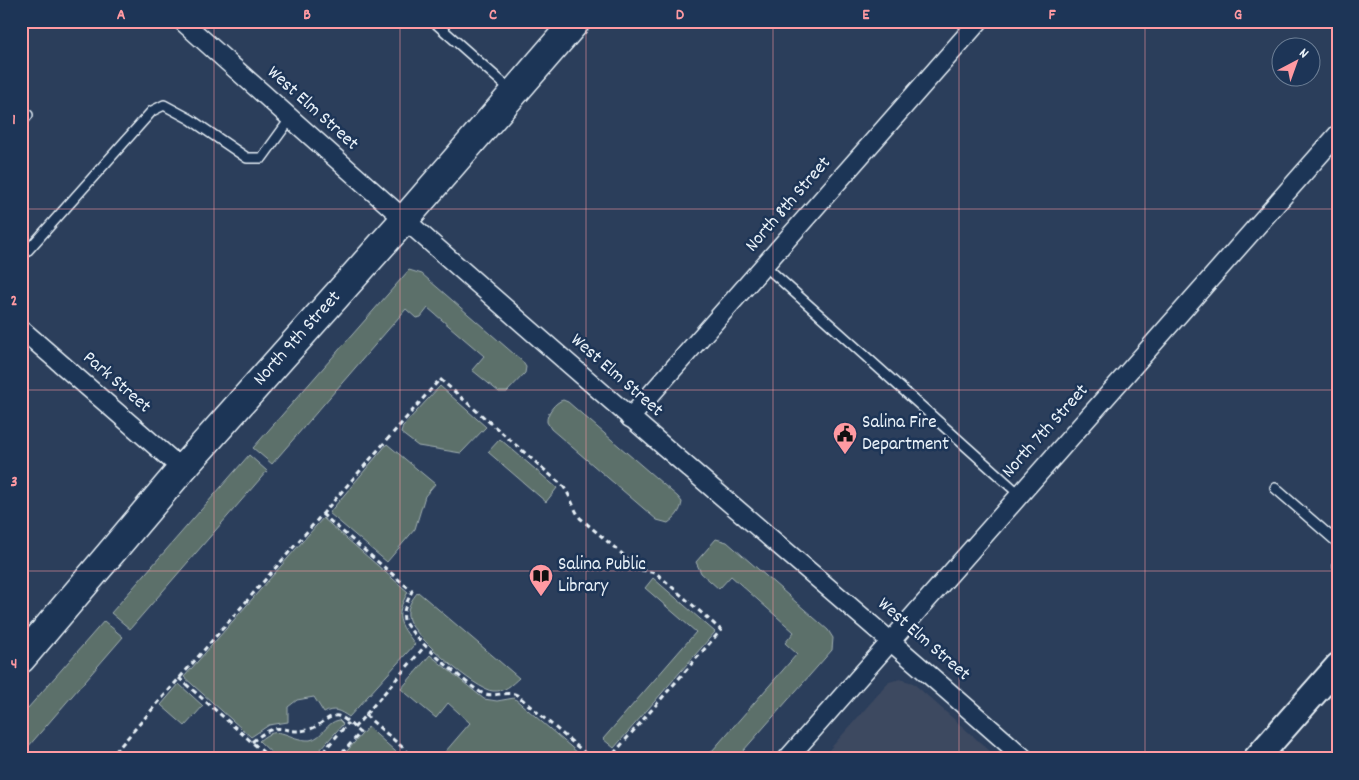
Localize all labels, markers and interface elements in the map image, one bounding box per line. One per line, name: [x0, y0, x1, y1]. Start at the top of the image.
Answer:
text: A: [117, 4, 126, 27]
text: B: [303, 4, 311, 27]
text: C: [489, 4, 497, 27]
text: D: [676, 4, 685, 27]
text: E: [862, 4, 870, 27]
text: F: [1048, 4, 1056, 27]
text: G: [1234, 4, 1242, 27]
north arrow: [1272, 38, 1322, 88]
text: N: [1294, 44, 1312, 64]
street label: West Elm Street: [260, 60, 364, 158]
text: 1: [12, 109, 16, 132]
street label: North 8th Street: [740, 151, 838, 259]
street label: North 9th Street: [248, 285, 348, 393]
text: 2: [11, 290, 18, 313]
street label: West Elm Street: [564, 328, 668, 424]
street label: Park Street: [76, 346, 156, 420]
street label: North 7th Street: [996, 379, 1096, 485]
place label: Salina Fire Department: [862, 410, 949, 459]
public building icon: Salina Fire Department: [832, 421, 858, 455]
text: 3: [10, 471, 18, 494]
place label: Salina Public Library: [558, 552, 646, 601]
library icon: Salina Public Library: [528, 563, 554, 597]
street label: West Elm Street: [871, 592, 975, 688]
text: 4: [11, 653, 17, 676]

